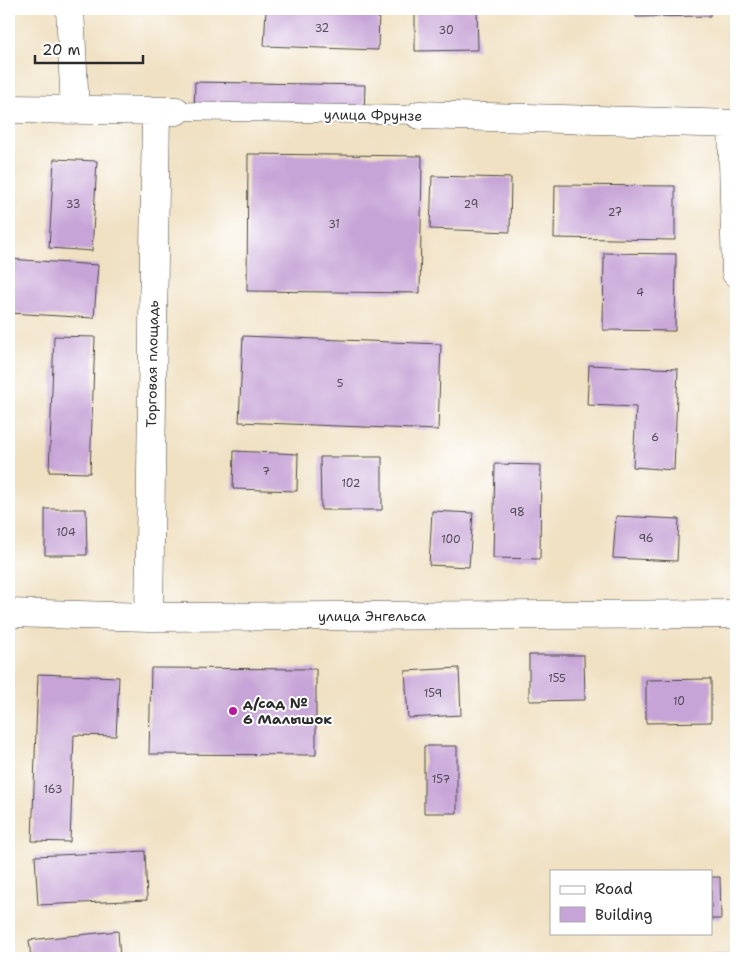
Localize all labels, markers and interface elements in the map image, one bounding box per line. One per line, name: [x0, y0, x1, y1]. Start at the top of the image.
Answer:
house number: 32: [315, 21, 329, 36]
house number: 30: [438, 23, 454, 38]
scale bar: [35, 32, 142, 64]
text: 20 m: [42, 40, 81, 60]
street label: улица Фрунзе: [324, 105, 422, 125]
house number: 33: [66, 197, 80, 212]
house number: 29: [464, 197, 478, 212]
house number: 27: [608, 205, 623, 220]
house number: 31: [328, 217, 340, 232]
house number: 4: [636, 285, 644, 300]
street label: Торговая площадь: [142, 300, 162, 428]
house number: 5: [337, 376, 344, 391]
house number: 6: [651, 430, 659, 445]
house number: 7: [262, 464, 270, 479]
house number: 102: [341, 476, 361, 491]
house number: 98: [509, 505, 525, 520]
house number: 104: [56, 525, 76, 540]
house number: 96: [638, 531, 654, 546]
house number: 100: [441, 532, 461, 547]
street label: улица Энгельса: [318, 607, 426, 625]
house number: 155: [548, 671, 566, 686]
house number: 159: [424, 686, 442, 701]
place label: д/сад № 6 Малышок: [243, 694, 332, 728]
house number: 10: [673, 694, 685, 709]
marker: д/сад № 6 Малышок: [227, 705, 239, 717]
house number: 157: [432, 772, 450, 787]
house number: 163: [44, 782, 62, 797]
legend: [550, 870, 712, 934]
text: Road: [595, 879, 633, 899]
text: Building: [595, 905, 652, 925]

